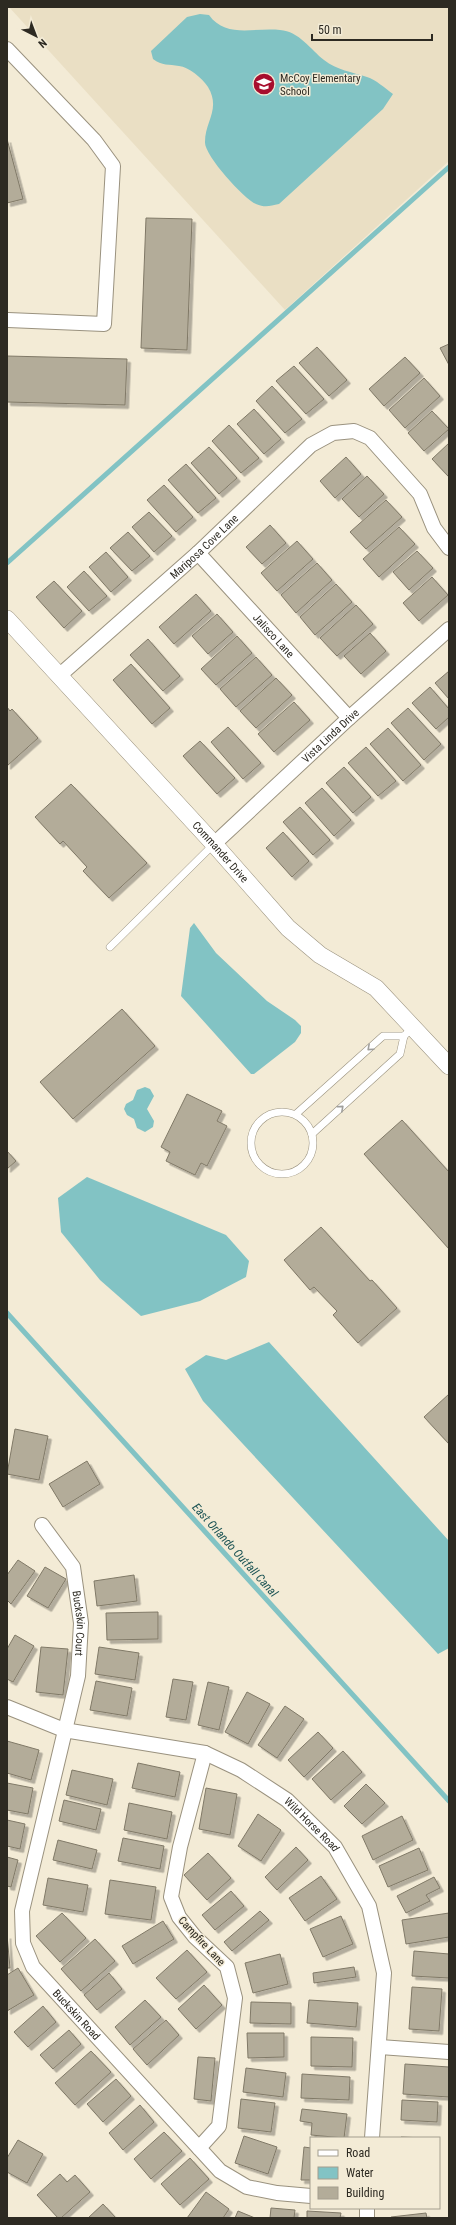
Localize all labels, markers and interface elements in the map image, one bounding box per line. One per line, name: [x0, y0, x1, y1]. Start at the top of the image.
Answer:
north arrow: [16, 16, 56, 56]
scale bar: [312, 16, 432, 42]
text: 50 m: [318, 23, 342, 37]
text: N: [35, 36, 49, 50]
school or university icon: McCoy Elementary School: [251, 71, 277, 97]
place label: McCoy Elementary School: [280, 72, 361, 98]
street label: Mariposa Cove Lane: [168, 512, 241, 582]
street label: Jalisco Lane: [250, 611, 297, 661]
street label: Vista Linda Drive: [299, 706, 362, 766]
street label: Commander Drive: [190, 819, 251, 885]
one-way arrow: [367, 1043, 375, 1050]
one-way arrow: [336, 1105, 344, 1112]
water label: East Orlando Outfall Canal: [189, 1500, 281, 1600]
street label: Buckskin Court: [69, 1590, 87, 1656]
street label: Wild Horse Road: [281, 1795, 342, 1854]
street label: Campfire Lane: [176, 1914, 228, 1969]
street label: Buckskin Road: [50, 1987, 103, 2043]
legend: [310, 2137, 440, 2209]
text: Road: [346, 2146, 370, 2160]
text: Water: [346, 2166, 374, 2180]
text: Building: [346, 2186, 384, 2200]

